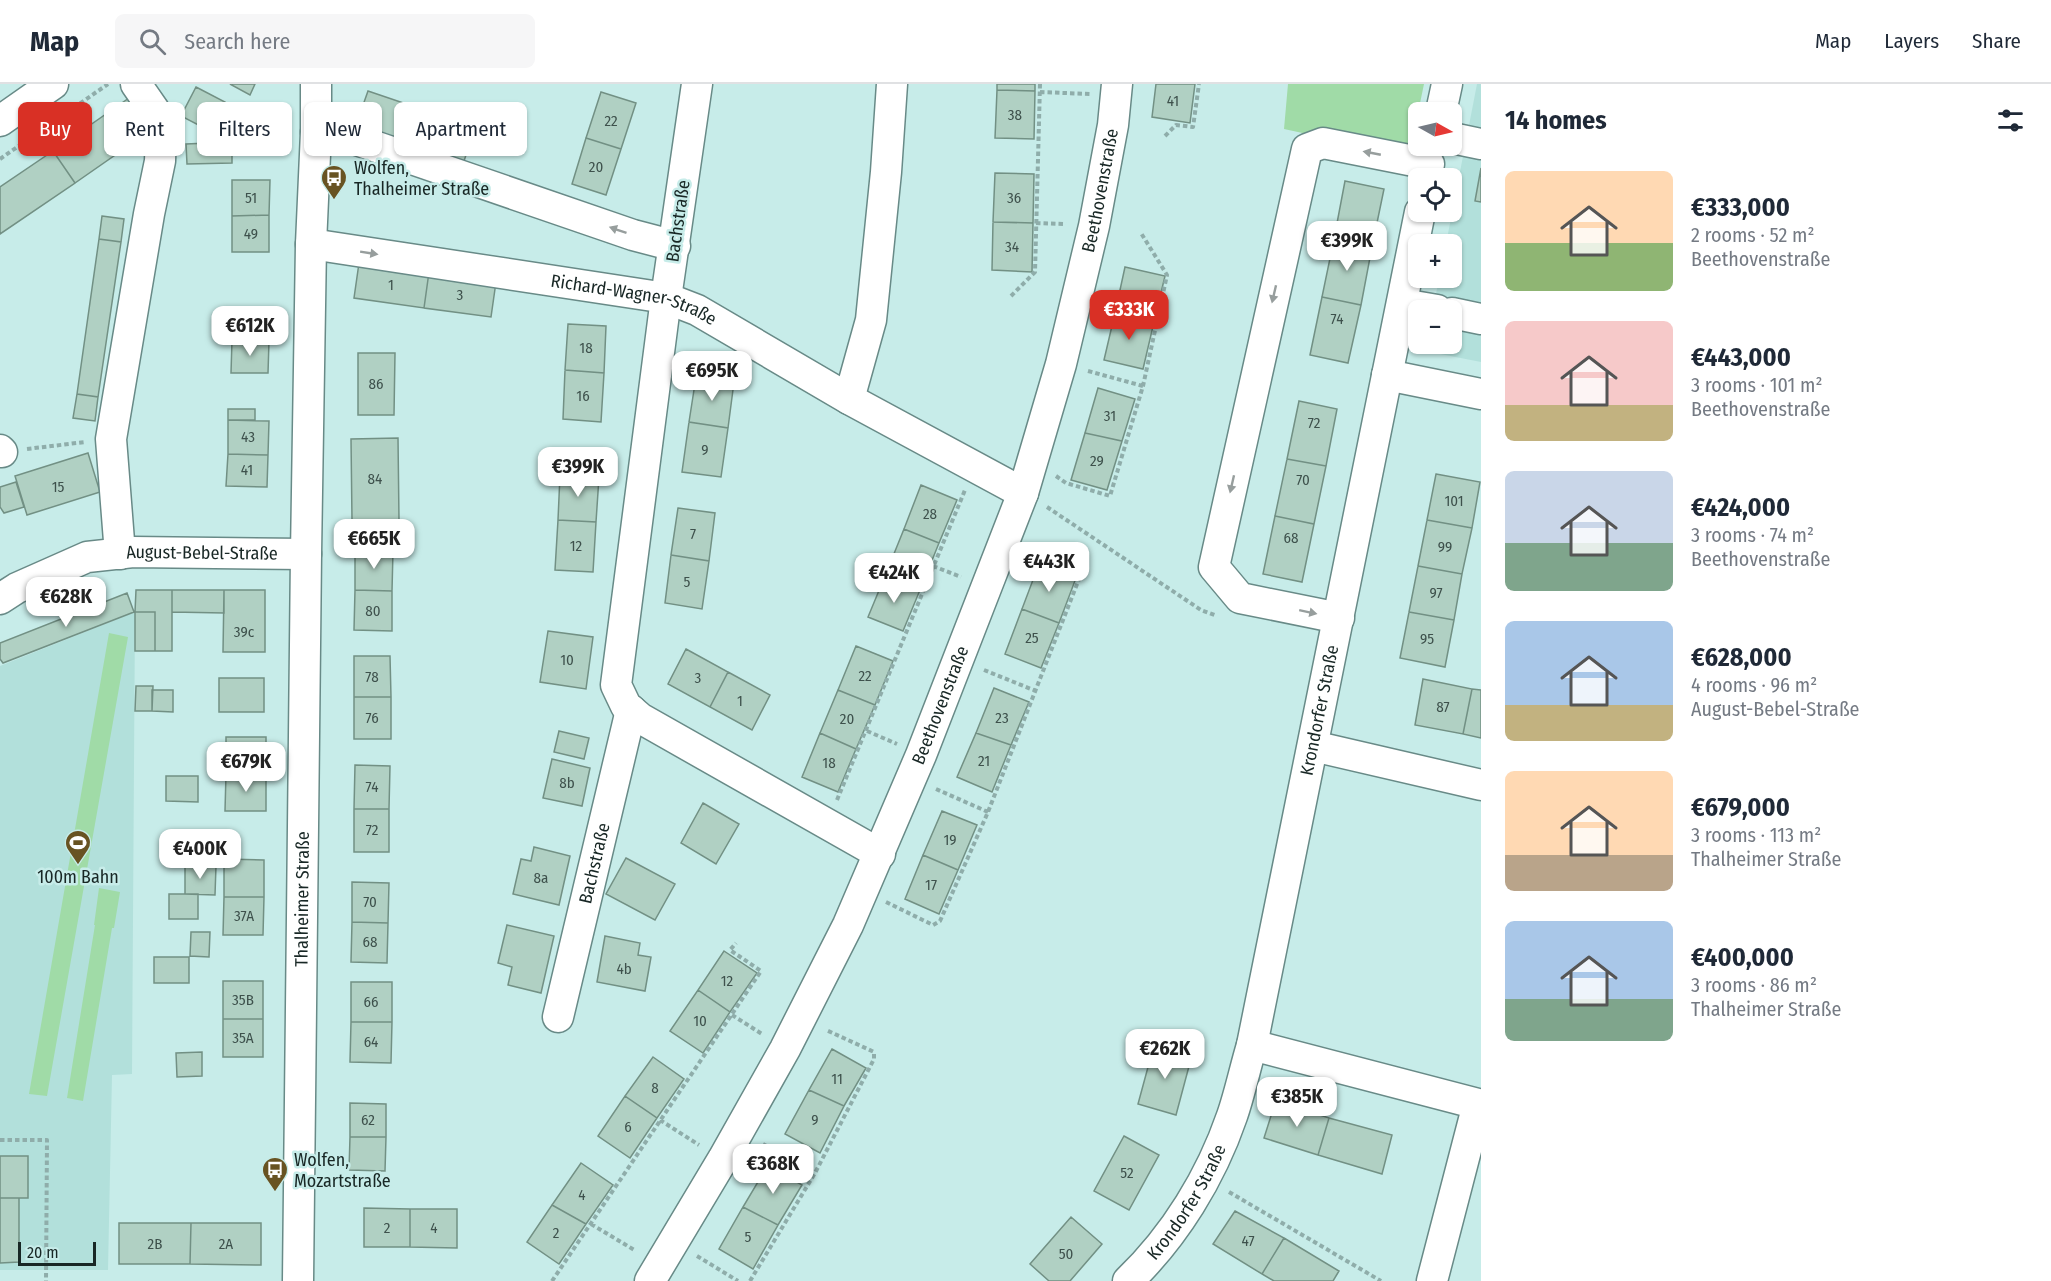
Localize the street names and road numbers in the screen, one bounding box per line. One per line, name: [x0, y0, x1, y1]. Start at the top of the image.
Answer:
street label: Beethovenstraße: [1077, 127, 1123, 255]
street label: Bachstraße: [661, 179, 695, 263]
street label: Richard-Wagner-Straße: [549, 270, 721, 330]
street label: August-Bebel-Straße: [125, 541, 278, 565]
street label: Beethovenstraße: [907, 643, 973, 768]
street label: Krondorfer Straße: [1296, 643, 1343, 777]
street label: Bachstraße: [574, 820, 615, 906]
street label: Thalheimer Straße: [290, 831, 314, 967]
street label: Krondorfer Straße: [1142, 1141, 1231, 1264]

